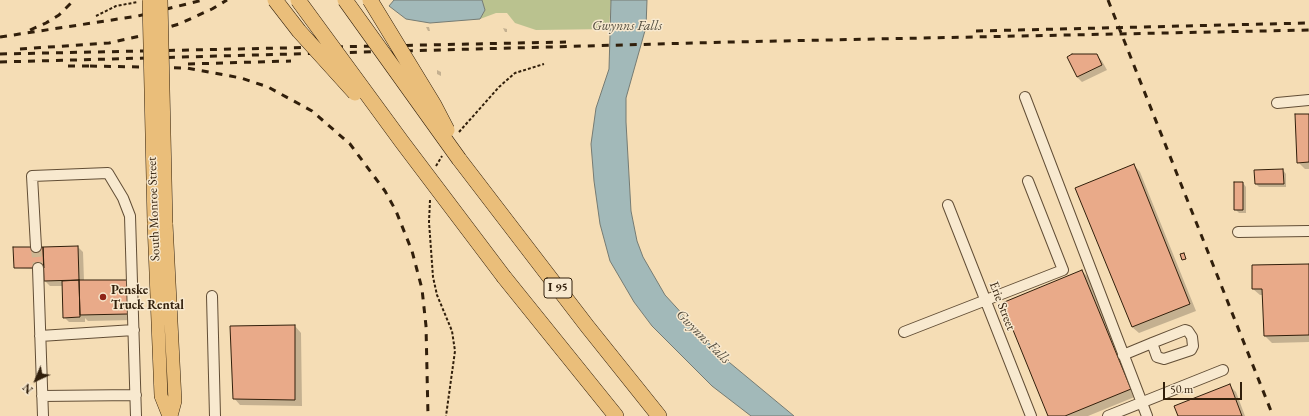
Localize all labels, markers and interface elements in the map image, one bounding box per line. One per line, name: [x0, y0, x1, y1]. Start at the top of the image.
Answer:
water label: Gwynns Falls: [592, 18, 662, 34]
street label: South Monroe Street: [144, 157, 164, 261]
road number: I 95: [544, 278, 572, 298]
street label: Erie Street: [986, 279, 1018, 333]
place label: Penske Truck Rental: [111, 282, 184, 313]
marker: Penske Truck Rental: [98, 292, 108, 302]
water label: Gwynns Falls: [672, 306, 734, 368]
north arrow: [16, 360, 56, 400]
scale bar: [1165, 374, 1244, 400]
text: N: [20, 381, 36, 397]
text: 50 m: [1170, 381, 1193, 397]

